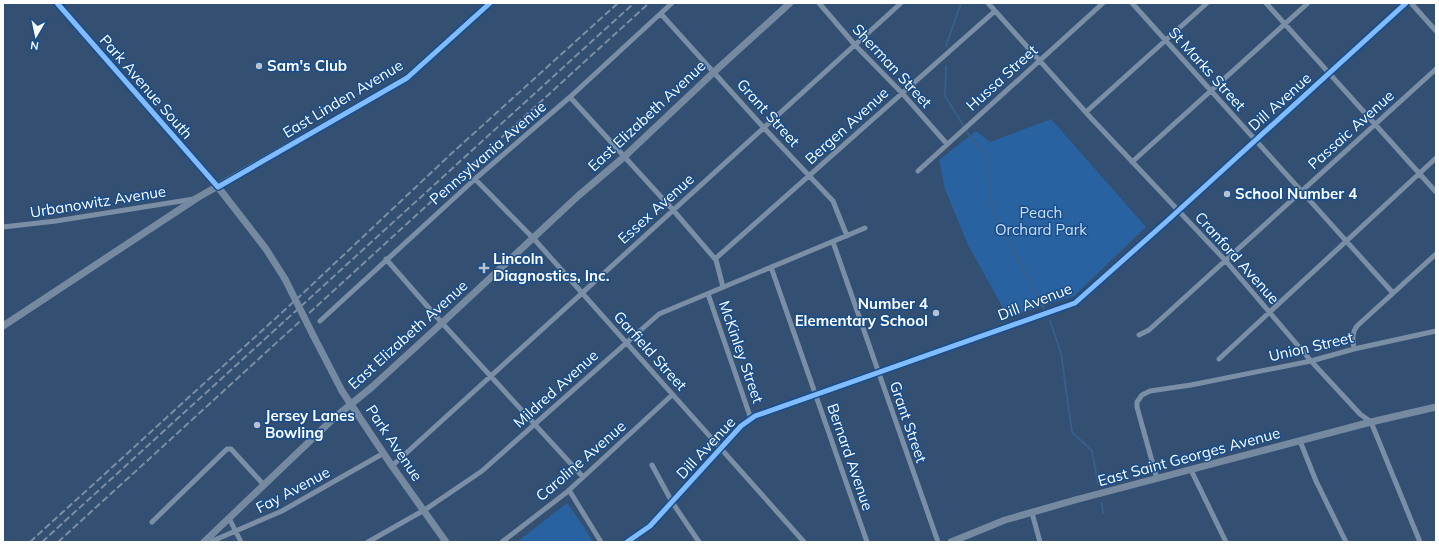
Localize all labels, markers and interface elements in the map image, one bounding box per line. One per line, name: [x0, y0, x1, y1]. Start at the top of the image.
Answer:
north arrow: [16, 16, 56, 56]
street label: Sherman Street: [849, 20, 936, 112]
street label: St Marks Street: [1165, 23, 1250, 114]
street label: Park Avenue South: [96, 31, 197, 143]
text: N: [29, 38, 40, 53]
street label: Hussa Street: [962, 41, 1041, 115]
street label: East Linden Avenue: [279, 55, 406, 142]
place label: Sam's Club: [267, 56, 347, 75]
street label: East Elizabeth Avenue: [584, 56, 710, 175]
marker: Sam's Club: [254, 61, 264, 71]
street label: Dill Avenue: [1244, 68, 1315, 135]
street label: Grant Street: [733, 75, 804, 151]
street label: Bergen Avenue: [801, 83, 892, 168]
street label: Passaic Avenue: [1304, 86, 1398, 173]
street label: Pennsylvania Avenue: [425, 97, 550, 208]
street label: Essex Avenue: [614, 169, 698, 248]
street label: Urbanowitz Avenue: [29, 181, 167, 222]
place label: School Number 4: [1235, 184, 1357, 203]
marker: School Number 4: [1222, 189, 1232, 199]
park label: Peach Orchard Park: [995, 203, 1087, 239]
street label: Cranford Avenue: [1191, 208, 1284, 308]
place label: Lincoln Diagnostics, Inc.: [493, 249, 610, 285]
marker: Lincoln Diagnostics, Inc.: [478, 262, 490, 274]
street label: East Elizabeth Avenue: [344, 276, 471, 393]
street label: Dill Avenue: [995, 279, 1075, 324]
place label: Number 4 Elementary School: [795, 294, 928, 330]
street label: McKinley Street: [715, 298, 768, 406]
street label: Garfield Street: [610, 307, 691, 394]
marker: Number 4 Elementary School: [931, 308, 941, 318]
street label: Union Street: [1267, 328, 1355, 365]
street label: Mildred Avenue: [509, 346, 602, 432]
street label: Grant Street: [886, 379, 931, 465]
street label: Park Avenue: [362, 401, 427, 484]
street label: Bernard Avenue: [823, 401, 878, 513]
place label: Jersey Lanes Bowling: [265, 406, 355, 442]
street label: Dill Avenue: [672, 413, 739, 483]
street label: Caroline Avenue: [532, 416, 630, 505]
marker: Jersey Lanes Bowling: [252, 420, 262, 430]
street label: East Saint Georges Avenue: [1096, 423, 1282, 490]
street label: Fay Avenue: [252, 462, 333, 517]

